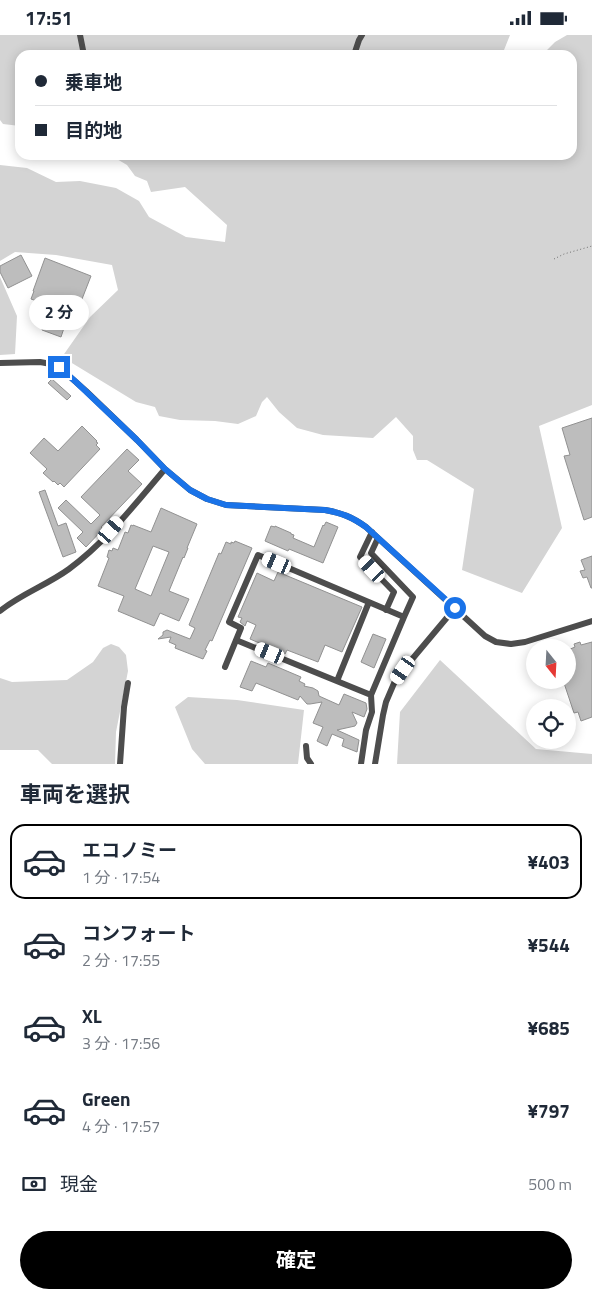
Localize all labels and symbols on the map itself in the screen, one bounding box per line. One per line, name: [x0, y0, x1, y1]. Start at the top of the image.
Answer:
callout: 2 分: [29, 295, 89, 329]
route end: [48, 356, 70, 378]
car: [95, 514, 126, 546]
car: [260, 550, 293, 576]
car: [356, 553, 387, 585]
route start: [444, 597, 466, 619]
north arrow: [526, 639, 576, 689]
car: [253, 640, 286, 666]
car: [388, 653, 417, 687]

